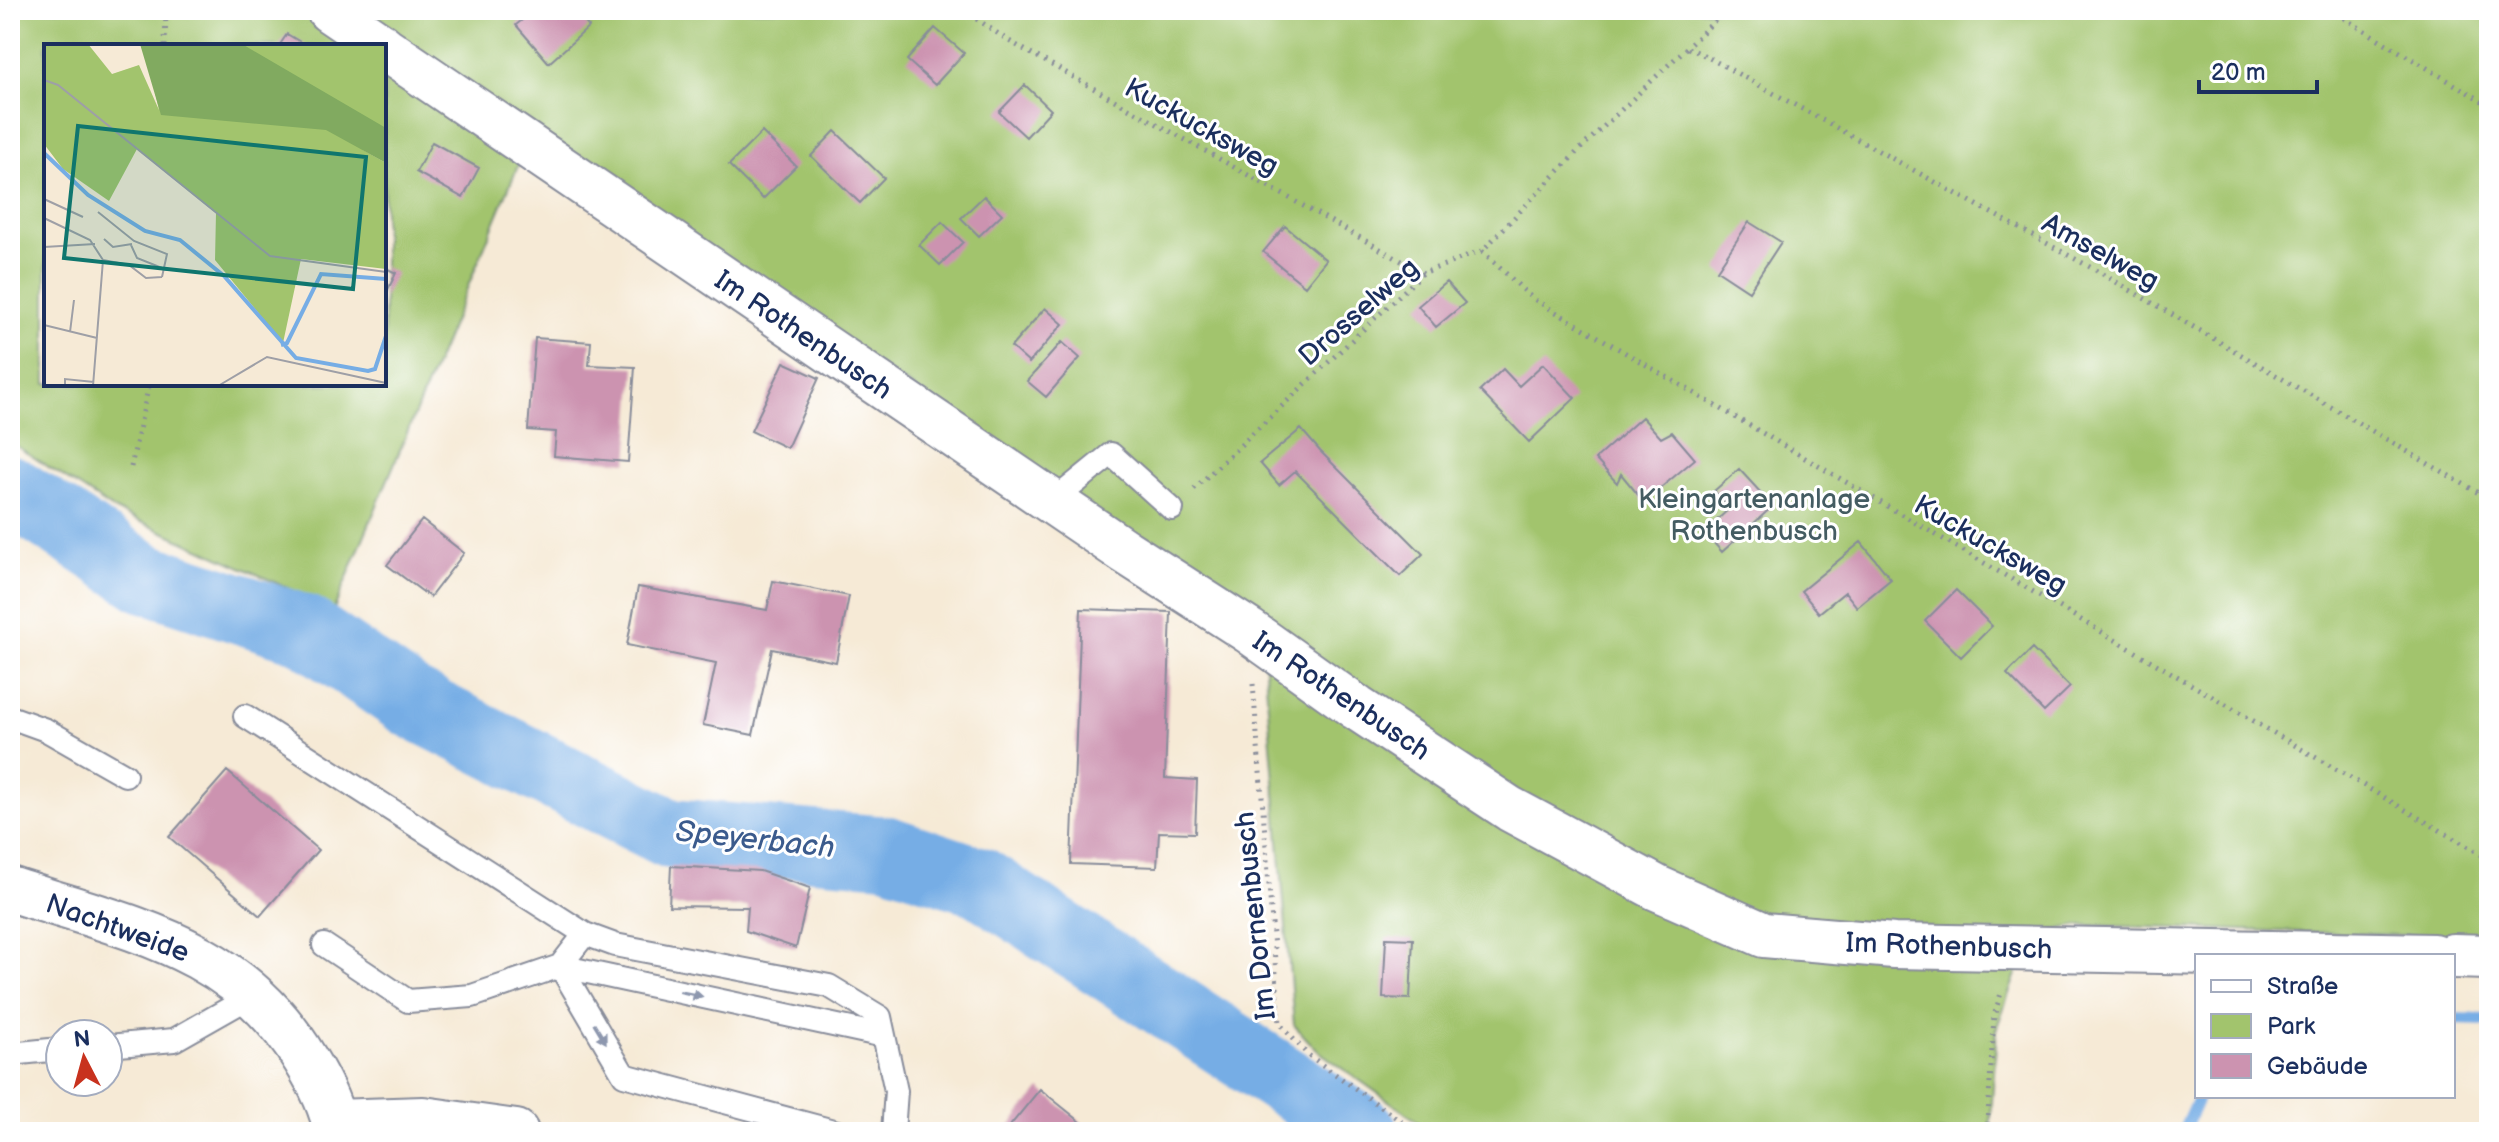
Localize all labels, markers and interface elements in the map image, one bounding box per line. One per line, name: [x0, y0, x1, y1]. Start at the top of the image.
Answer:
inset map: [44, 44, 386, 386]
scale bar: [2199, 44, 2317, 94]
text: 20 m: [2211, 58, 2266, 87]
street label: Kuckucksweg: [1119, 71, 1284, 183]
street label: Amselweg: [2036, 207, 2164, 298]
street label: Drosselweg: [1292, 251, 1426, 373]
street label: Im Rothenbusch: [708, 264, 898, 407]
park label: Kleingartenanlage Rothenbusch: [1638, 483, 1870, 548]
street label: Kuckucksweg: [1908, 488, 2072, 602]
street label: Im Rothenbusch: [1246, 625, 1436, 768]
street label: Im Dornenbusch: [1228, 810, 1283, 1022]
water label: Speyerbach: [674, 814, 836, 866]
street label: Nachtweide: [41, 887, 194, 970]
street label: Im Rothenbusch: [1845, 926, 2053, 967]
legend: [2195, 954, 2455, 1098]
text: Straße: [2267, 972, 2338, 1001]
one-way arrow: [678, 988, 703, 1001]
text: Park: [2267, 1012, 2315, 1041]
north arrow: [44, 1018, 124, 1098]
one-way arrow: [592, 1022, 606, 1044]
text: N: [72, 1025, 92, 1054]
text: Gebäude: [2267, 1052, 2368, 1081]

